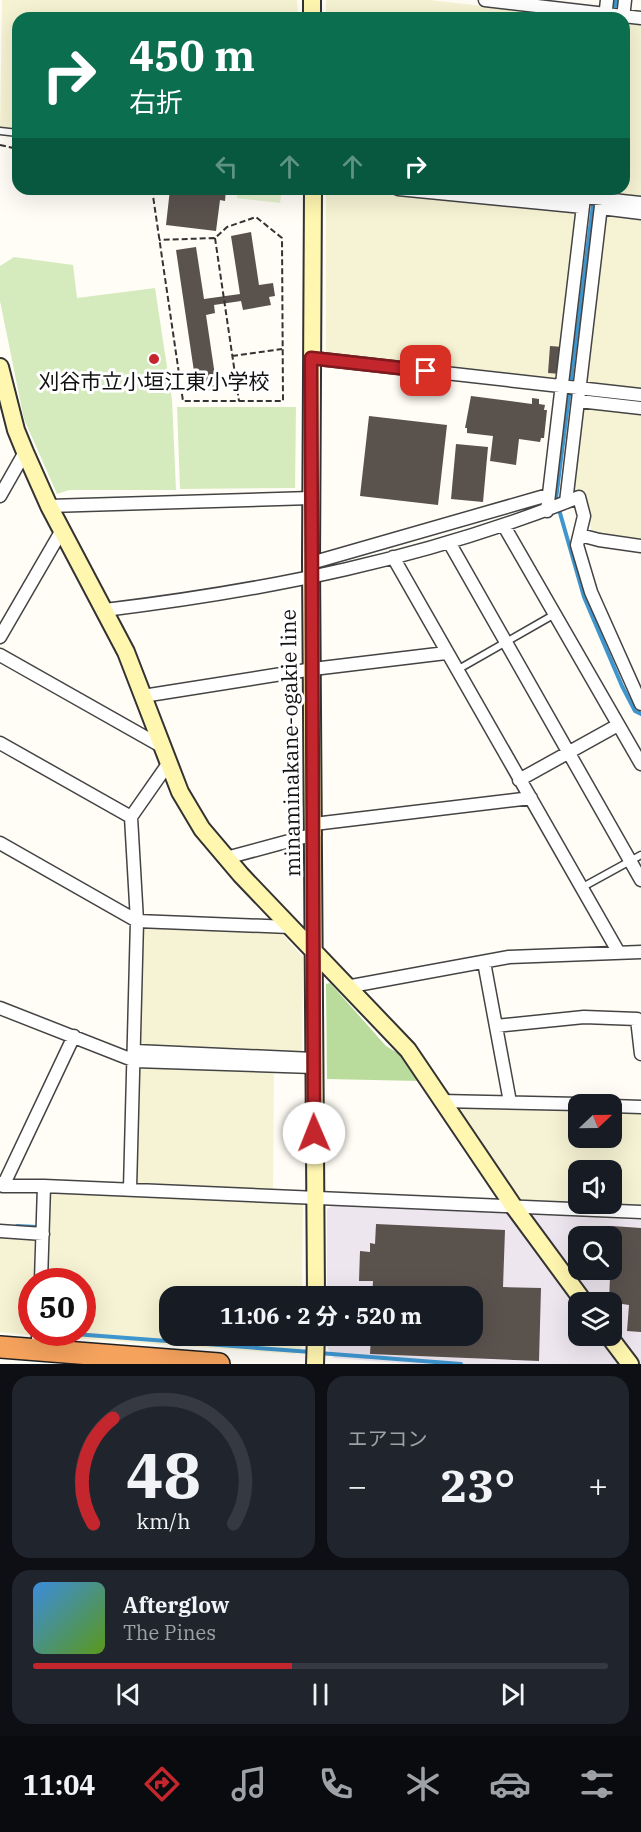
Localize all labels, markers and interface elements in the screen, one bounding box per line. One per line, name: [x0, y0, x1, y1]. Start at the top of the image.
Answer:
text: 450 m: [129, 28, 255, 83]
icon: right: [30, 36, 108, 114]
text: 右折: [129, 84, 183, 119]
icon: left: [210, 150, 243, 183]
icon: ahead: [273, 150, 306, 183]
icon: ahead: [336, 150, 369, 183]
icon: right: [399, 150, 432, 183]
pin: [400, 345, 451, 396]
marker: 刈谷市立小垣江東小学校: [147, 352, 161, 366]
icon: arrive: [409, 354, 442, 387]
place label: 刈谷市立小垣江東小学校: [39, 367, 270, 395]
street label: minaminakane-ogakie line: [274, 609, 306, 877]
north arrow: [568, 1094, 622, 1148]
map controls: [568, 1094, 622, 1346]
position arrow: [282, 1101, 346, 1165]
button: sound: [568, 1160, 622, 1214]
button: search: [568, 1226, 622, 1280]
speed limit sign: 50: [18, 1268, 96, 1346]
button: layers: [568, 1292, 622, 1346]
text: 11:06 · 2 分 · 520 m: [220, 1301, 422, 1330]
text: エアコン: [348, 1425, 428, 1452]
text: 48: [126, 1434, 201, 1515]
text: 23°: [440, 1456, 515, 1514]
text: −: [348, 1464, 367, 1507]
text: +: [588, 1464, 608, 1507]
text: km/h: [136, 1507, 190, 1535]
text: Afterglow: [123, 1590, 230, 1619]
text: The Pines: [123, 1619, 216, 1646]
icon: previous: [112, 1678, 145, 1711]
icon: pause: [304, 1678, 337, 1711]
icon: next: [496, 1678, 529, 1711]
icon: directions: [141, 1763, 183, 1805]
icon: music: [228, 1763, 270, 1805]
icon: phone: [315, 1763, 357, 1805]
icon: climate: [402, 1763, 444, 1805]
icon: car: [489, 1763, 531, 1805]
icon: filters: [576, 1763, 618, 1805]
text: 11:04: [23, 1767, 96, 1802]

